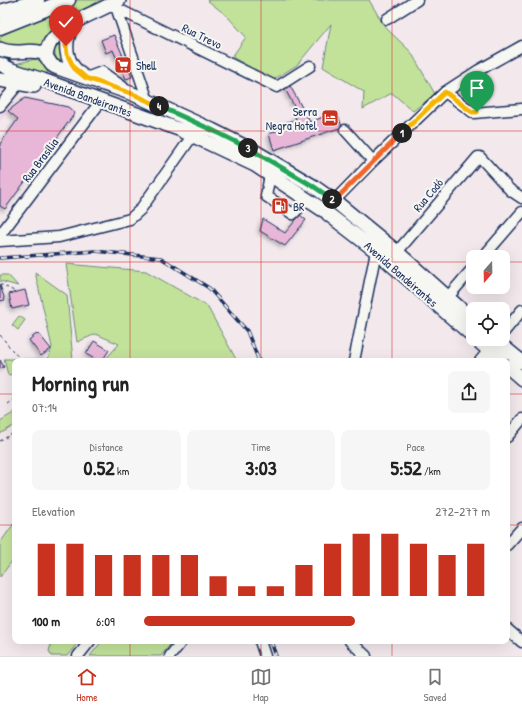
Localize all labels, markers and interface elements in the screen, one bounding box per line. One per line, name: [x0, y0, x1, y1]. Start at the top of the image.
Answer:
pin: [49, 5, 83, 46]
icon: check: [55, 11, 77, 33]
street label: Rua Trevo: [179, 19, 225, 53]
supermarket icon: Shell: [113, 55, 133, 75]
place label: Shell: [136, 57, 157, 74]
pin: [460, 71, 494, 112]
street label: Avenida Bandeirantes: [42, 73, 135, 121]
icon: arrive: [466, 77, 488, 99]
pin: 4: [149, 96, 169, 116]
text: 4: [157, 99, 161, 113]
place label: Serra Negra Hotel: [266, 103, 318, 134]
hotel icon: Serra Negra Hotel: [320, 108, 340, 128]
pin: 1: [392, 123, 412, 143]
text: 1: [400, 126, 404, 140]
street label: Rua Brasília: [18, 134, 62, 185]
pin: 3: [238, 138, 258, 158]
text: 3: [246, 141, 250, 155]
street label: Rua Codó: [409, 175, 447, 215]
pin: 2: [322, 189, 342, 209]
text: 2: [329, 192, 335, 206]
fuel station icon: BR: [270, 196, 290, 216]
place label: BR: [293, 198, 305, 215]
street label: Avenida Bandeirantes: [361, 237, 442, 311]
north arrow: [466, 250, 510, 294]
map controls: [466, 250, 510, 346]
button: locate: [466, 302, 510, 346]
text: Morning run: [32, 368, 129, 398]
button: share: [448, 371, 490, 413]
text: 07:14: [32, 398, 57, 416]
text: Distance: [90, 440, 123, 454]
text: Time: [251, 440, 271, 454]
text: Pace: [407, 440, 425, 454]
text: 0.52: [84, 454, 115, 481]
text: 3:03: [245, 454, 277, 481]
text: 5:52: [391, 454, 422, 481]
text: km: [115, 464, 129, 478]
text: /km: [422, 464, 441, 478]
text: Elevation: [32, 502, 75, 520]
text: 272–277 m: [435, 502, 490, 520]
text: 100 m: [32, 612, 60, 630]
text: 6:09: [96, 612, 115, 630]
tab: Home: [76, 666, 98, 704]
tab: Map: [250, 666, 272, 704]
tab: Saved: [424, 666, 446, 704]

